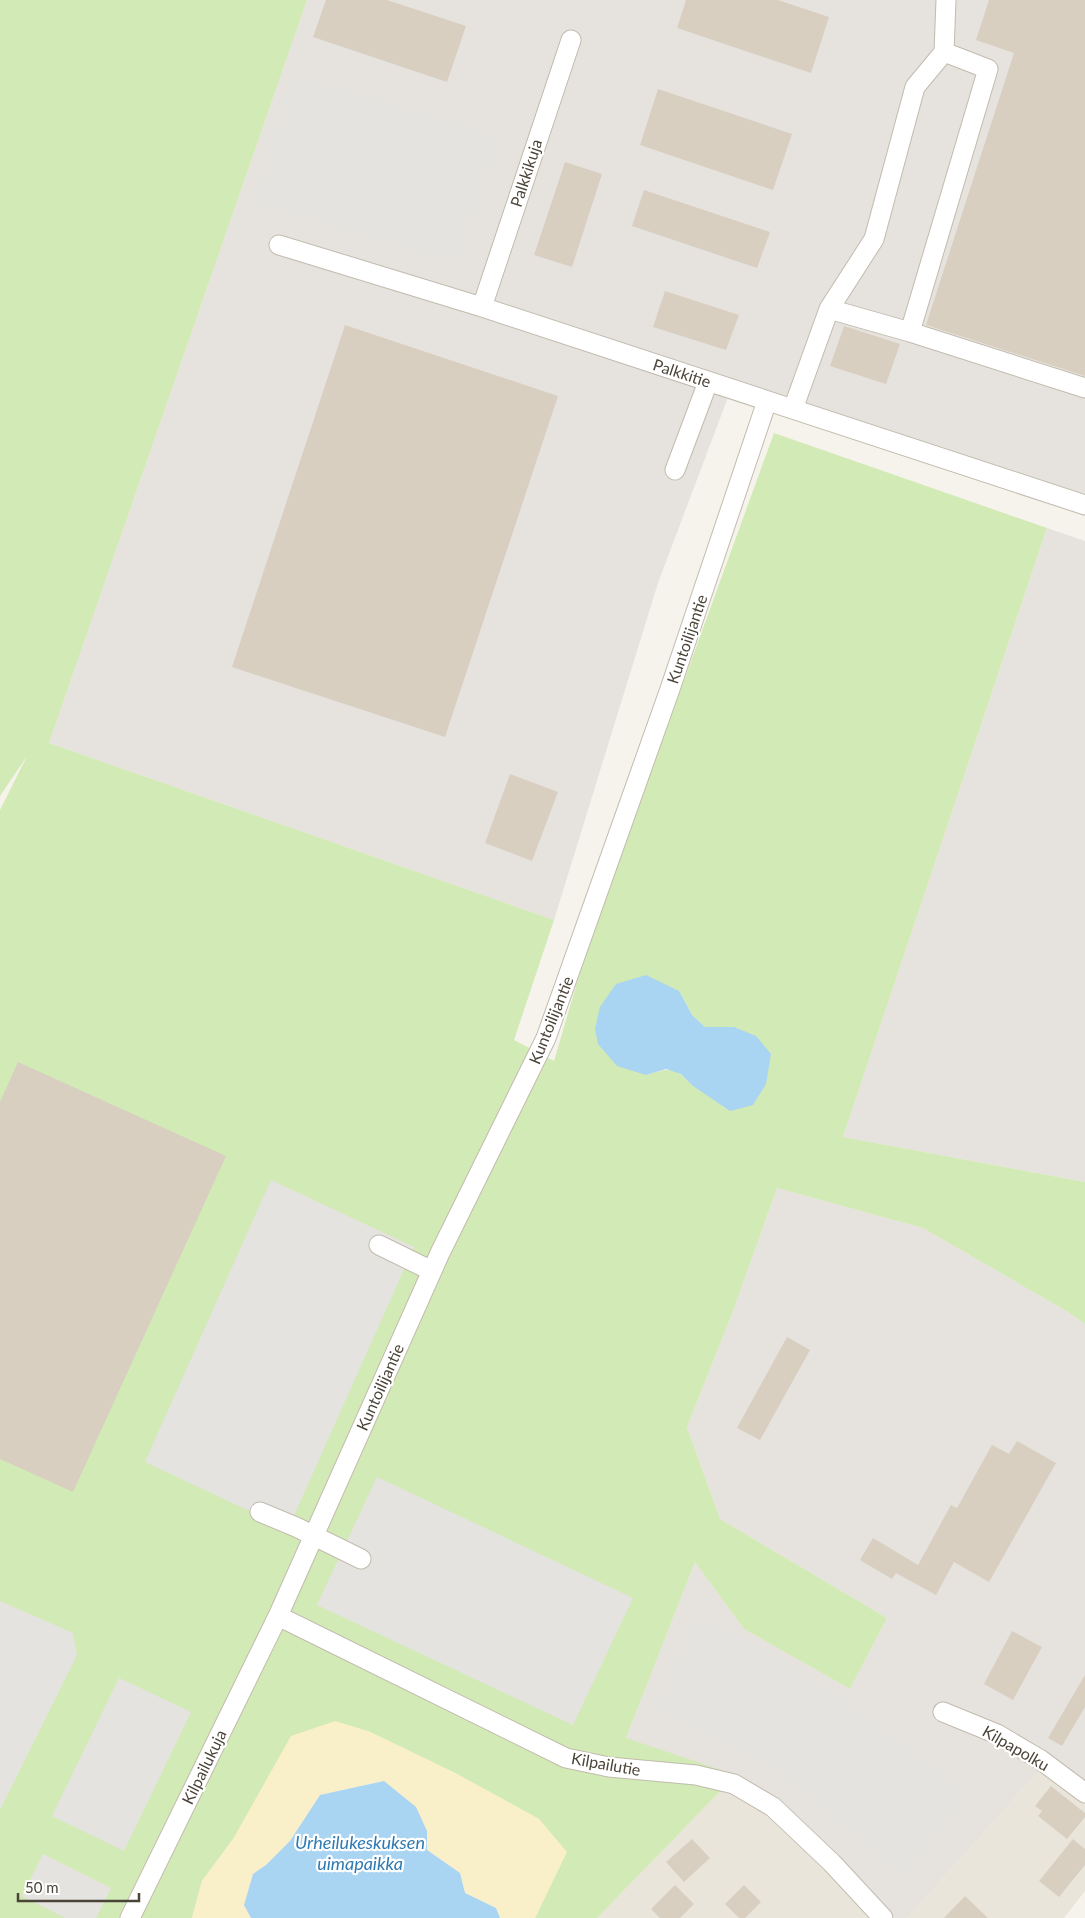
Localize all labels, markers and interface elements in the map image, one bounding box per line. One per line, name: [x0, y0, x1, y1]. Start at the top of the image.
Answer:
street label: Palkkikuja: [506, 137, 545, 209]
street label: Palkkitie: [651, 354, 713, 391]
street label: Kuntoilijantie: [662, 592, 711, 686]
street label: Kuntoilijantie: [524, 973, 577, 1067]
street label: Kuntoilijantie: [352, 1340, 407, 1433]
street label: Kilpapolku: [979, 1721, 1053, 1774]
street label: Kilpailukuja: [177, 1726, 230, 1807]
street label: Kilpailutie: [570, 1748, 642, 1779]
water label: Urheilukeskuksen uimapaikka: [295, 1831, 425, 1874]
scale bar: [18, 1870, 139, 1902]
text: 50 m: [25, 1878, 59, 1896]

